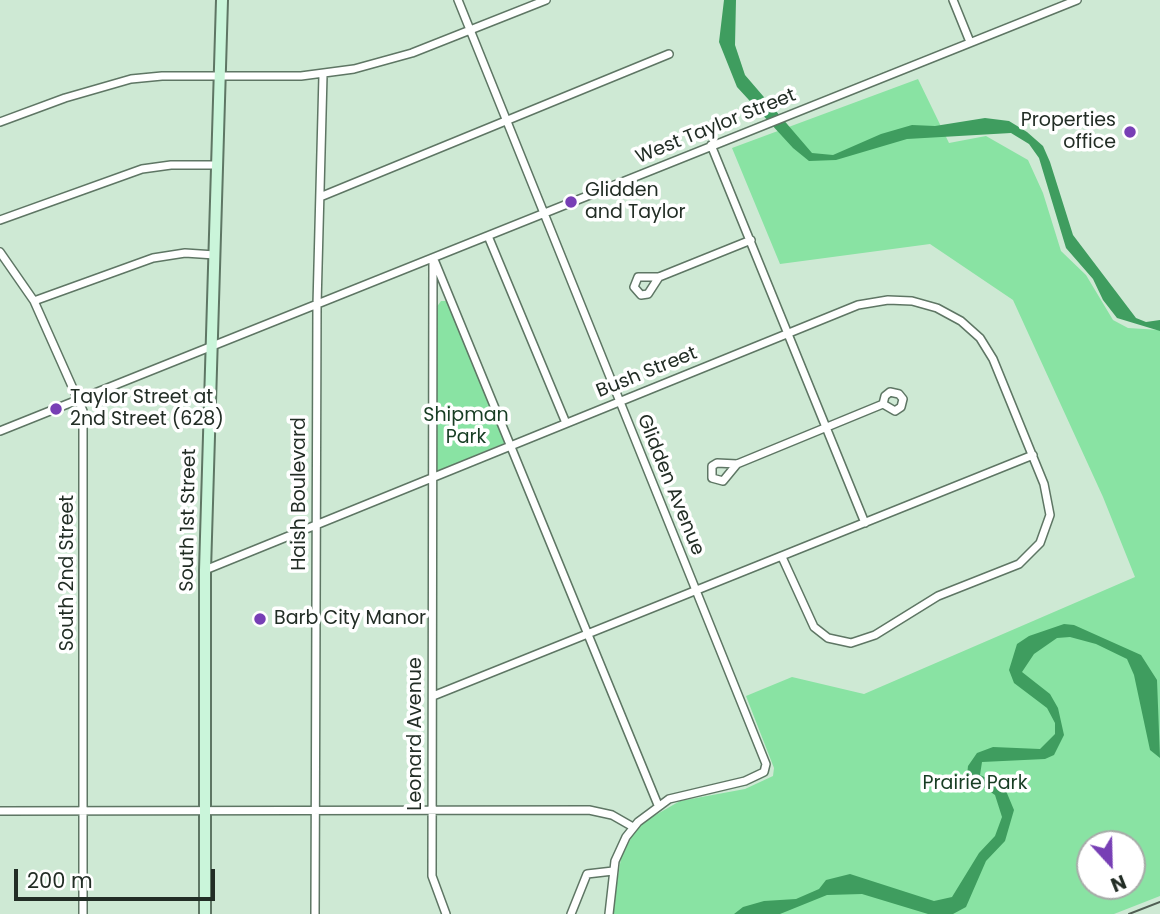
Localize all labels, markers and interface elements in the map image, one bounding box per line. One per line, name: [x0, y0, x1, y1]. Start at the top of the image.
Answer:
street label: West Taylor Street: [633, 84, 799, 170]
place label: Properties office: [1021, 110, 1116, 154]
marker: Properties office: [1122, 124, 1138, 140]
place label: Glidden and Taylor: [585, 180, 686, 224]
marker: Glidden and Taylor: [563, 194, 579, 210]
street label: Bush Street: [593, 342, 701, 404]
place label: Taylor Street at 2nd Street (628): [70, 387, 224, 431]
marker: Taylor Street at 2nd Street (628): [48, 401, 64, 417]
park label: Shipman Park: [423, 405, 509, 449]
street label: Glidden Avenue: [631, 411, 709, 559]
street label: Haish Boulevard: [289, 417, 311, 571]
street label: South 1st Street: [176, 448, 202, 592]
street label: South 2nd Street: [57, 495, 79, 651]
place label: Barb City Manor: [274, 608, 426, 630]
marker: Barb City Manor: [252, 611, 268, 627]
street label: Leonard Avenue: [405, 657, 427, 811]
park label: Prairie Park: [923, 773, 1027, 795]
north arrow: [1076, 830, 1146, 900]
scale bar: [18, 855, 219, 899]
text: 200 m: [27, 866, 93, 895]
text: N: [1107, 868, 1130, 898]

